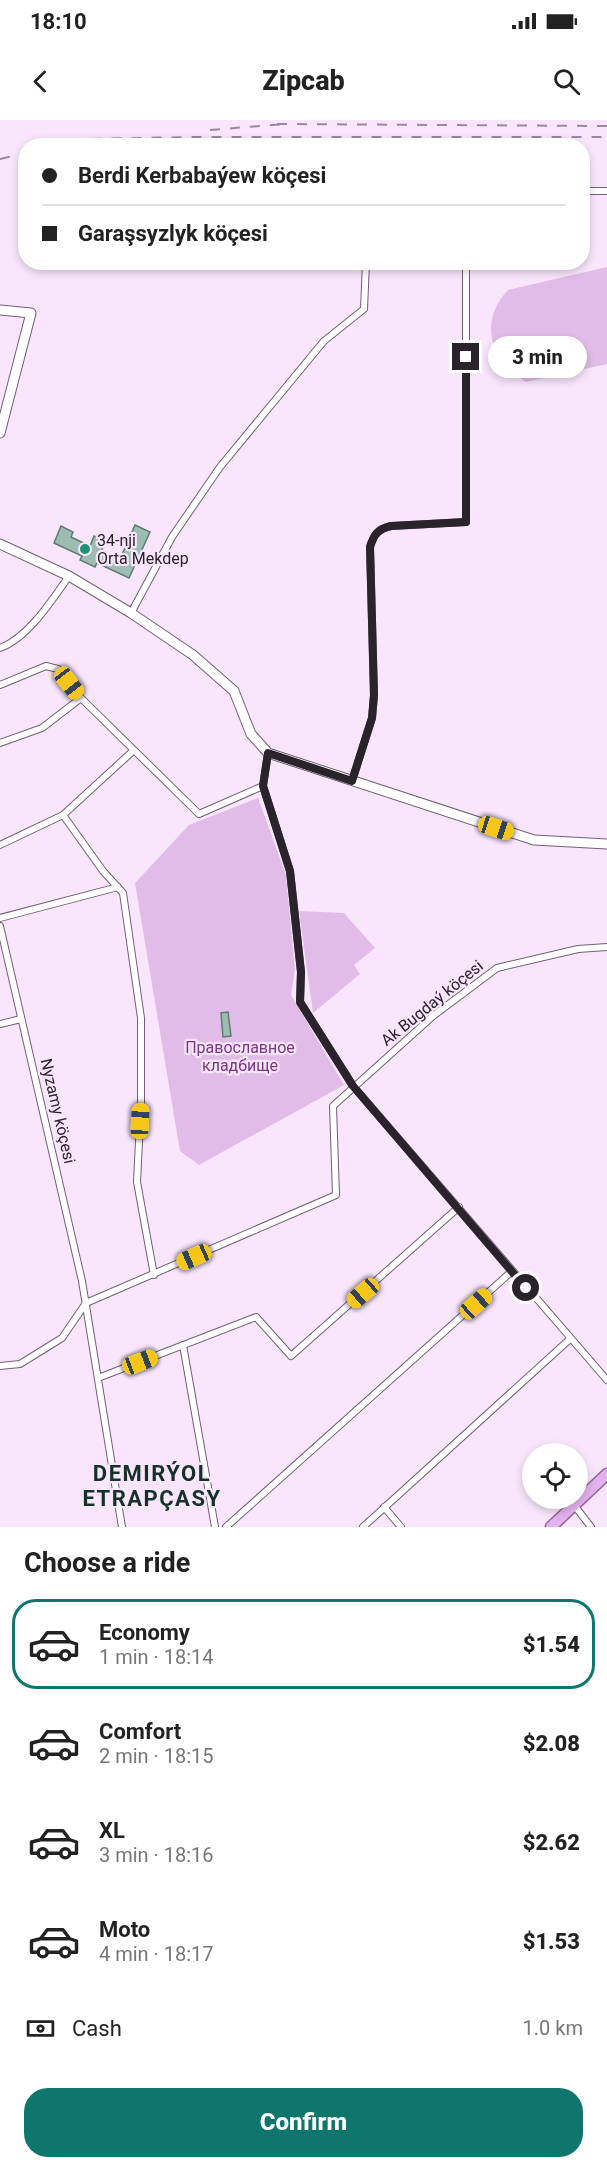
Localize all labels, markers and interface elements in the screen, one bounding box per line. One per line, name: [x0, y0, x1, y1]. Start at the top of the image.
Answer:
text: 18:10: [30, 9, 87, 34]
icon: back: [24, 65, 57, 98]
text: Zipcab: [262, 65, 345, 97]
icon: search: [550, 65, 583, 98]
text: Berdi Kerbabaýew köçesi: [78, 163, 326, 188]
text: Garaşsyzlyk köçesi: [78, 221, 268, 246]
callout: 3 min: [487, 336, 586, 378]
route end: [452, 343, 479, 370]
text: 3 min: [512, 345, 563, 369]
place label: 34-nji Orta Mekdep: [97, 531, 189, 568]
marker: 34-nji Orta Mekdep: [78, 542, 92, 556]
car: [51, 663, 87, 703]
car: [476, 814, 516, 842]
street label: Ak Bugdaý köçesi: [377, 956, 487, 1050]
park label: Православное кладбище: [185, 1038, 295, 1075]
street label: Nyzamy köçesi: [37, 1057, 79, 1165]
car: [130, 1103, 150, 1139]
car: [174, 1241, 214, 1273]
car: [344, 1274, 382, 1312]
route start: [512, 1274, 539, 1301]
car: [457, 1285, 495, 1323]
car: [120, 1347, 160, 1377]
map controls: [522, 1443, 588, 1509]
button: locate: [522, 1443, 588, 1509]
district label: DEMIRÝOL ETRAPÇASY: [82, 1461, 222, 1511]
text: Choose a ride: [24, 1547, 190, 1579]
icon: car: [27, 1617, 81, 1671]
text: Economy: [99, 1620, 190, 1645]
text: $1.54: [523, 1632, 580, 1657]
text: 1 min · 18:14: [99, 1645, 214, 1669]
icon: car: [27, 1716, 81, 1770]
text: Comfort: [99, 1719, 181, 1744]
text: $2.08: [523, 1731, 580, 1756]
text: 2 min · 18:15: [99, 1744, 214, 1768]
icon: car: [27, 1815, 81, 1869]
text: XL: [99, 1818, 125, 1843]
text: $2.62: [523, 1830, 580, 1855]
text: 3 min · 18:16: [99, 1843, 214, 1867]
icon: car: [27, 1914, 81, 1968]
text: Moto: [99, 1917, 150, 1942]
text: $1.53: [523, 1929, 580, 1954]
text: 4 min · 18:17: [99, 1942, 214, 1966]
icon: cash: [24, 2012, 57, 2045]
text: Cash: [72, 2016, 122, 2041]
text: 1.0 km: [523, 2016, 583, 2040]
button: Confirm: [24, 2088, 583, 2157]

